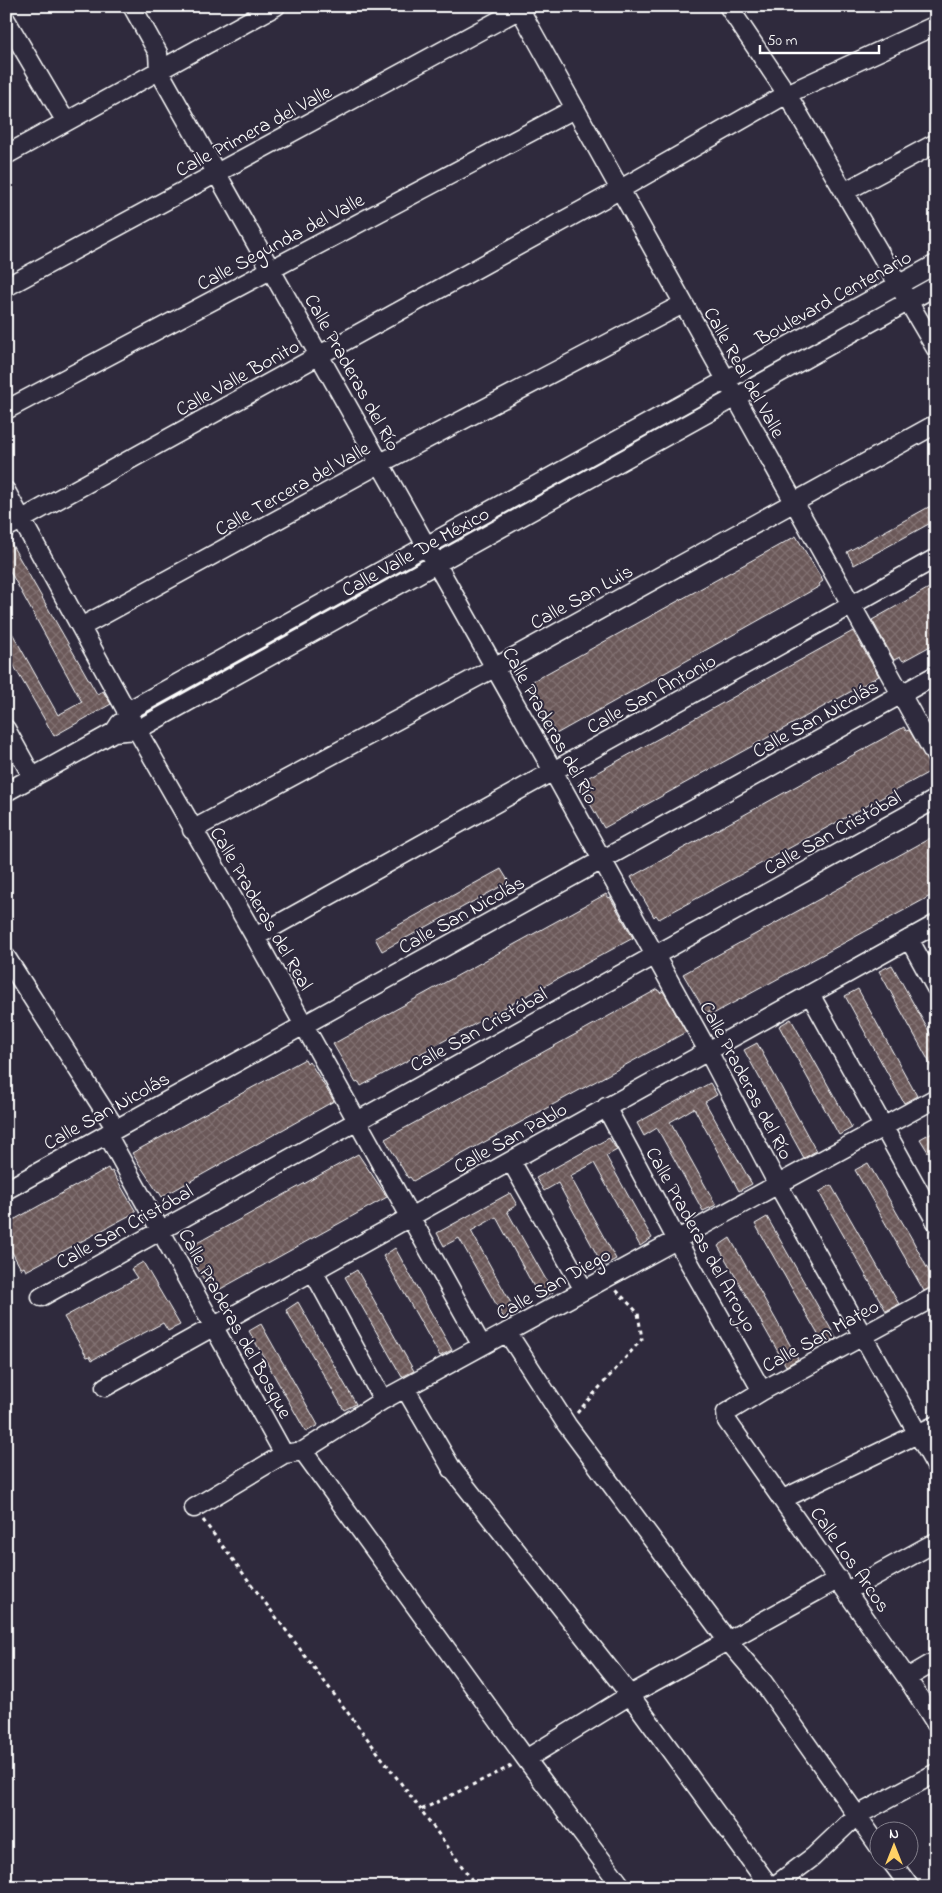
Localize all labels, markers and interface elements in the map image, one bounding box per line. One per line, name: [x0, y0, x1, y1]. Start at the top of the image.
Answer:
scale bar: [760, 22, 878, 54]
text: 50 m: [767, 30, 798, 52]
street label: Calle Primera del Valle: [171, 79, 338, 186]
street label: Calle Segunda del Valle: [192, 187, 371, 301]
street label: Boulevard Centenario: [750, 244, 918, 355]
street label: Calle Praderas del Río: [296, 289, 406, 457]
street label: Calle Real del Valle: [695, 302, 791, 444]
street label: Calle Valle Bonito: [171, 333, 305, 425]
street label: Calle Tercera del Valle: [210, 435, 376, 545]
street label: Calle Valle De México: [337, 501, 495, 606]
street label: Calle San Luis: [526, 558, 639, 638]
street label: Calle Praderas del Río: [494, 642, 604, 810]
street label: Calle San Antonio: [582, 648, 722, 743]
street label: Calle San Nicolás: [748, 673, 885, 767]
street label: Calle San Cristóbal: [759, 784, 907, 884]
street label: Calle Praderas del Real: [201, 822, 319, 997]
street label: Calle San Nicolás: [394, 869, 531, 963]
street label: Calle San Cristóbal: [405, 981, 553, 1081]
street label: Calle Praderas del Río: [691, 997, 799, 1166]
street label: Calle San Nicolás: [39, 1065, 176, 1159]
street label: Calle San Pablo: [449, 1096, 573, 1182]
street label: Calle Praderas del Arroyo: [637, 1142, 763, 1338]
street label: Calle San Cristóbal: [51, 1178, 199, 1278]
street label: Calle Praderas del Bosque: [169, 1224, 298, 1425]
street label: Calle San Diego: [491, 1242, 618, 1330]
street label: Calle San Mateo: [757, 1293, 885, 1381]
street label: Calle Los Arcos: [802, 1502, 896, 1619]
north arrow: [870, 1820, 920, 1870]
text: N: [889, 1824, 899, 1845]

